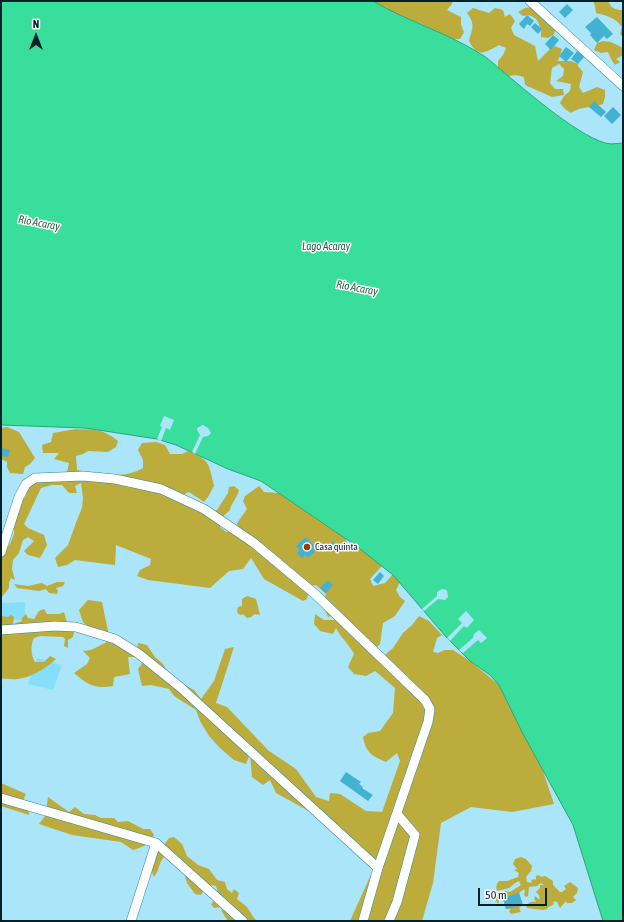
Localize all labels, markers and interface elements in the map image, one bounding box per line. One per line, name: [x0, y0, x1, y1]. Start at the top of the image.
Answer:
north arrow: [16, 16, 56, 56]
text: N: [33, 18, 39, 30]
water label: Río Acaray: [17, 213, 61, 233]
water label: Lago Acaray: [302, 240, 350, 254]
water label: Río Acaray: [335, 278, 379, 298]
place label: Casa quinta: [315, 541, 358, 553]
marker: Casa quinta: [302, 542, 312, 552]
scale bar: [480, 880, 549, 906]
text: 50 m: [485, 888, 507, 902]

